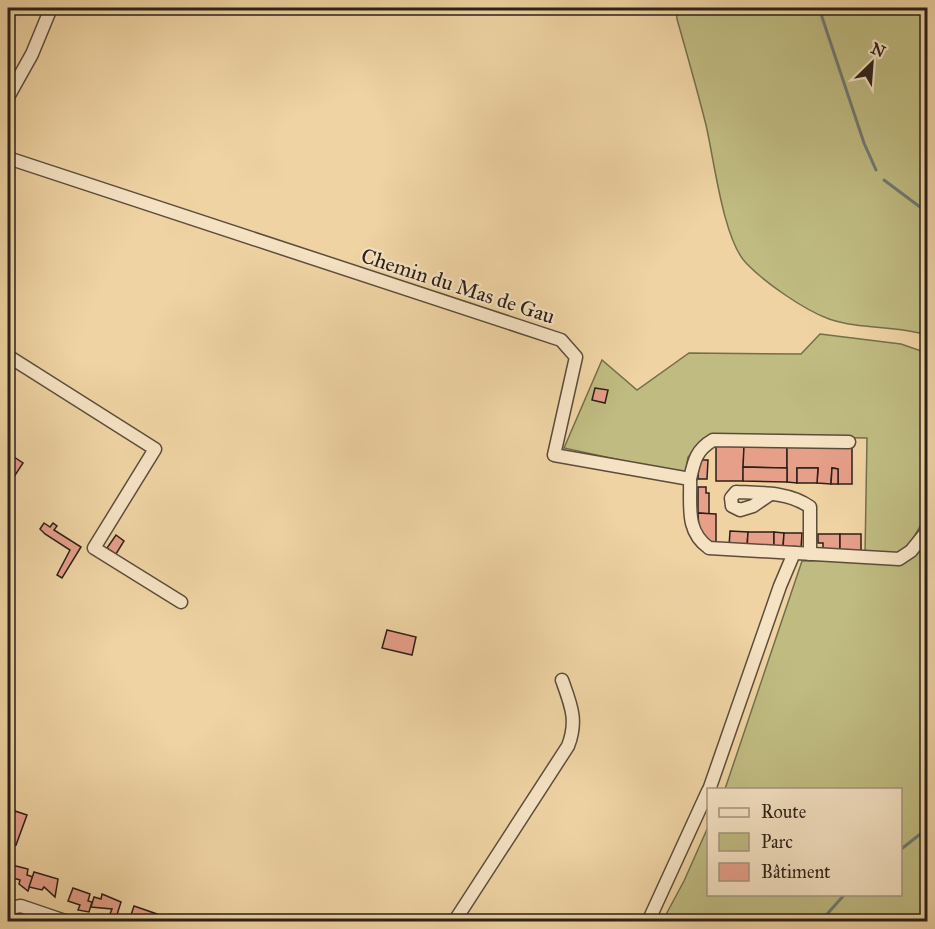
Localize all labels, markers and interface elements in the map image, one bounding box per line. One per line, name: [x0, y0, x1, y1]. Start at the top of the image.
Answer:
north arrow: [842, 33, 902, 93]
text: N: [868, 38, 889, 62]
street label: Chemin du Mas de Gau: [358, 242, 558, 330]
legend: [707, 788, 902, 896]
text: Route: [761, 801, 806, 823]
text: Parc: [761, 831, 793, 853]
text: Bâtiment: [761, 861, 831, 883]

